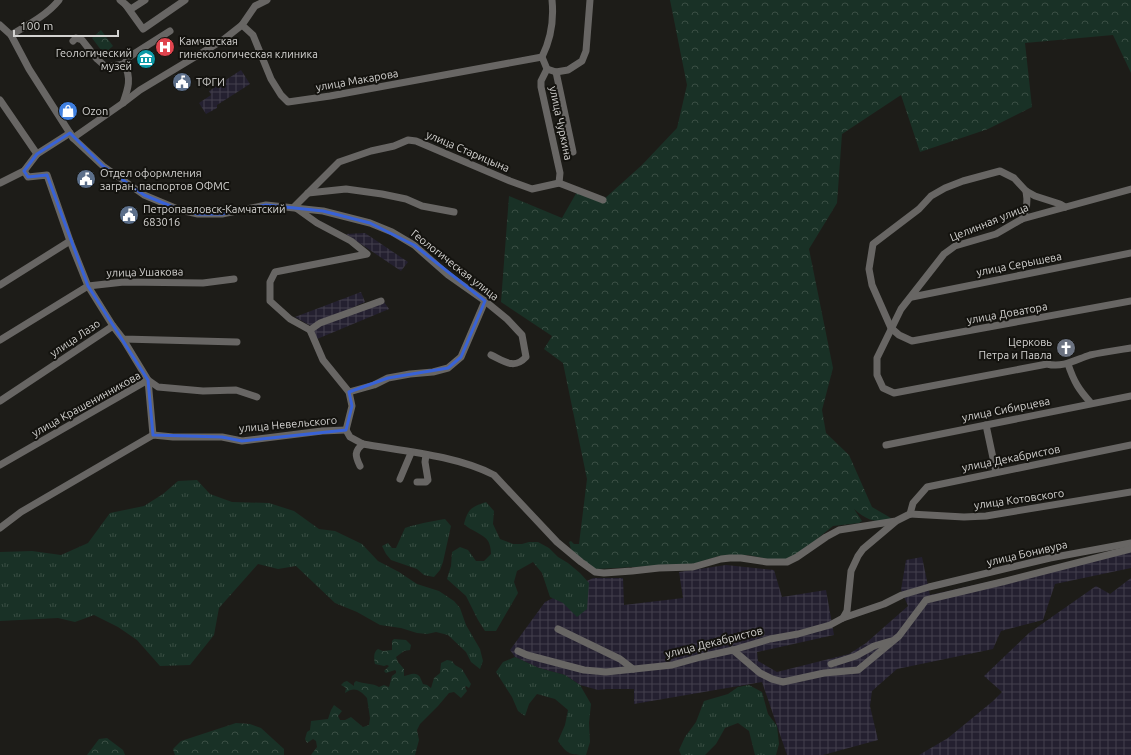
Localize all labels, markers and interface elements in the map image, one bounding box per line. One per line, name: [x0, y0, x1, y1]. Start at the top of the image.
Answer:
scale bar: [14, 12, 118, 38]
text: 100 m: [20, 19, 53, 32]
place label: Камчатская гинекологическая клиника: [179, 35, 318, 60]
hospital icon: Камчатская гинекологическая клиника: [154, 36, 176, 58]
place label: Геологический музей: [56, 47, 132, 72]
museum icon: Геологический музей: [135, 48, 157, 70]
street label: улица Макарова: [315, 67, 399, 93]
public building icon: ТФГИ: [171, 71, 193, 93]
place label: ТФГИ: [196, 76, 225, 88]
street label: улица Чуркина: [547, 85, 575, 161]
shop icon: Ozon: [57, 100, 79, 122]
place label: Ozon: [82, 105, 108, 117]
street label: улица Старицына: [425, 128, 511, 174]
place label: Отдел оформления загран. паспортов ОФМС: [100, 167, 230, 192]
public building icon: Отдел оформления загран. паспортов ОФМС: [75, 168, 97, 190]
street label: Целинная улица: [948, 201, 1030, 243]
place label: Петропавловск-Камчатский 683016: [143, 203, 286, 228]
public building icon: Петропавловск-Камчатский 683016: [118, 204, 140, 226]
street label: Геологическая улица: [409, 227, 501, 303]
street label: улица Серышева: [975, 250, 1063, 278]
street label: улица Ушакова: [106, 265, 184, 279]
street label: улица Доватора: [966, 300, 1048, 326]
street label: улица Лазо: [48, 317, 102, 359]
place label: Церковь Петра и Павла: [978, 336, 1052, 361]
church icon: Церковь Петра и Павла: [1055, 337, 1077, 359]
street label: улица Крашенинникова: [30, 369, 142, 439]
street label: улица Сибирцева: [961, 395, 1051, 423]
street label: улица Невельского: [238, 414, 338, 434]
street label: улица Декабристов: [961, 443, 1061, 473]
street label: улица Котовского: [973, 487, 1065, 511]
street label: улица Бонивура: [986, 538, 1068, 568]
street label: улица Декабристов: [664, 624, 764, 660]

